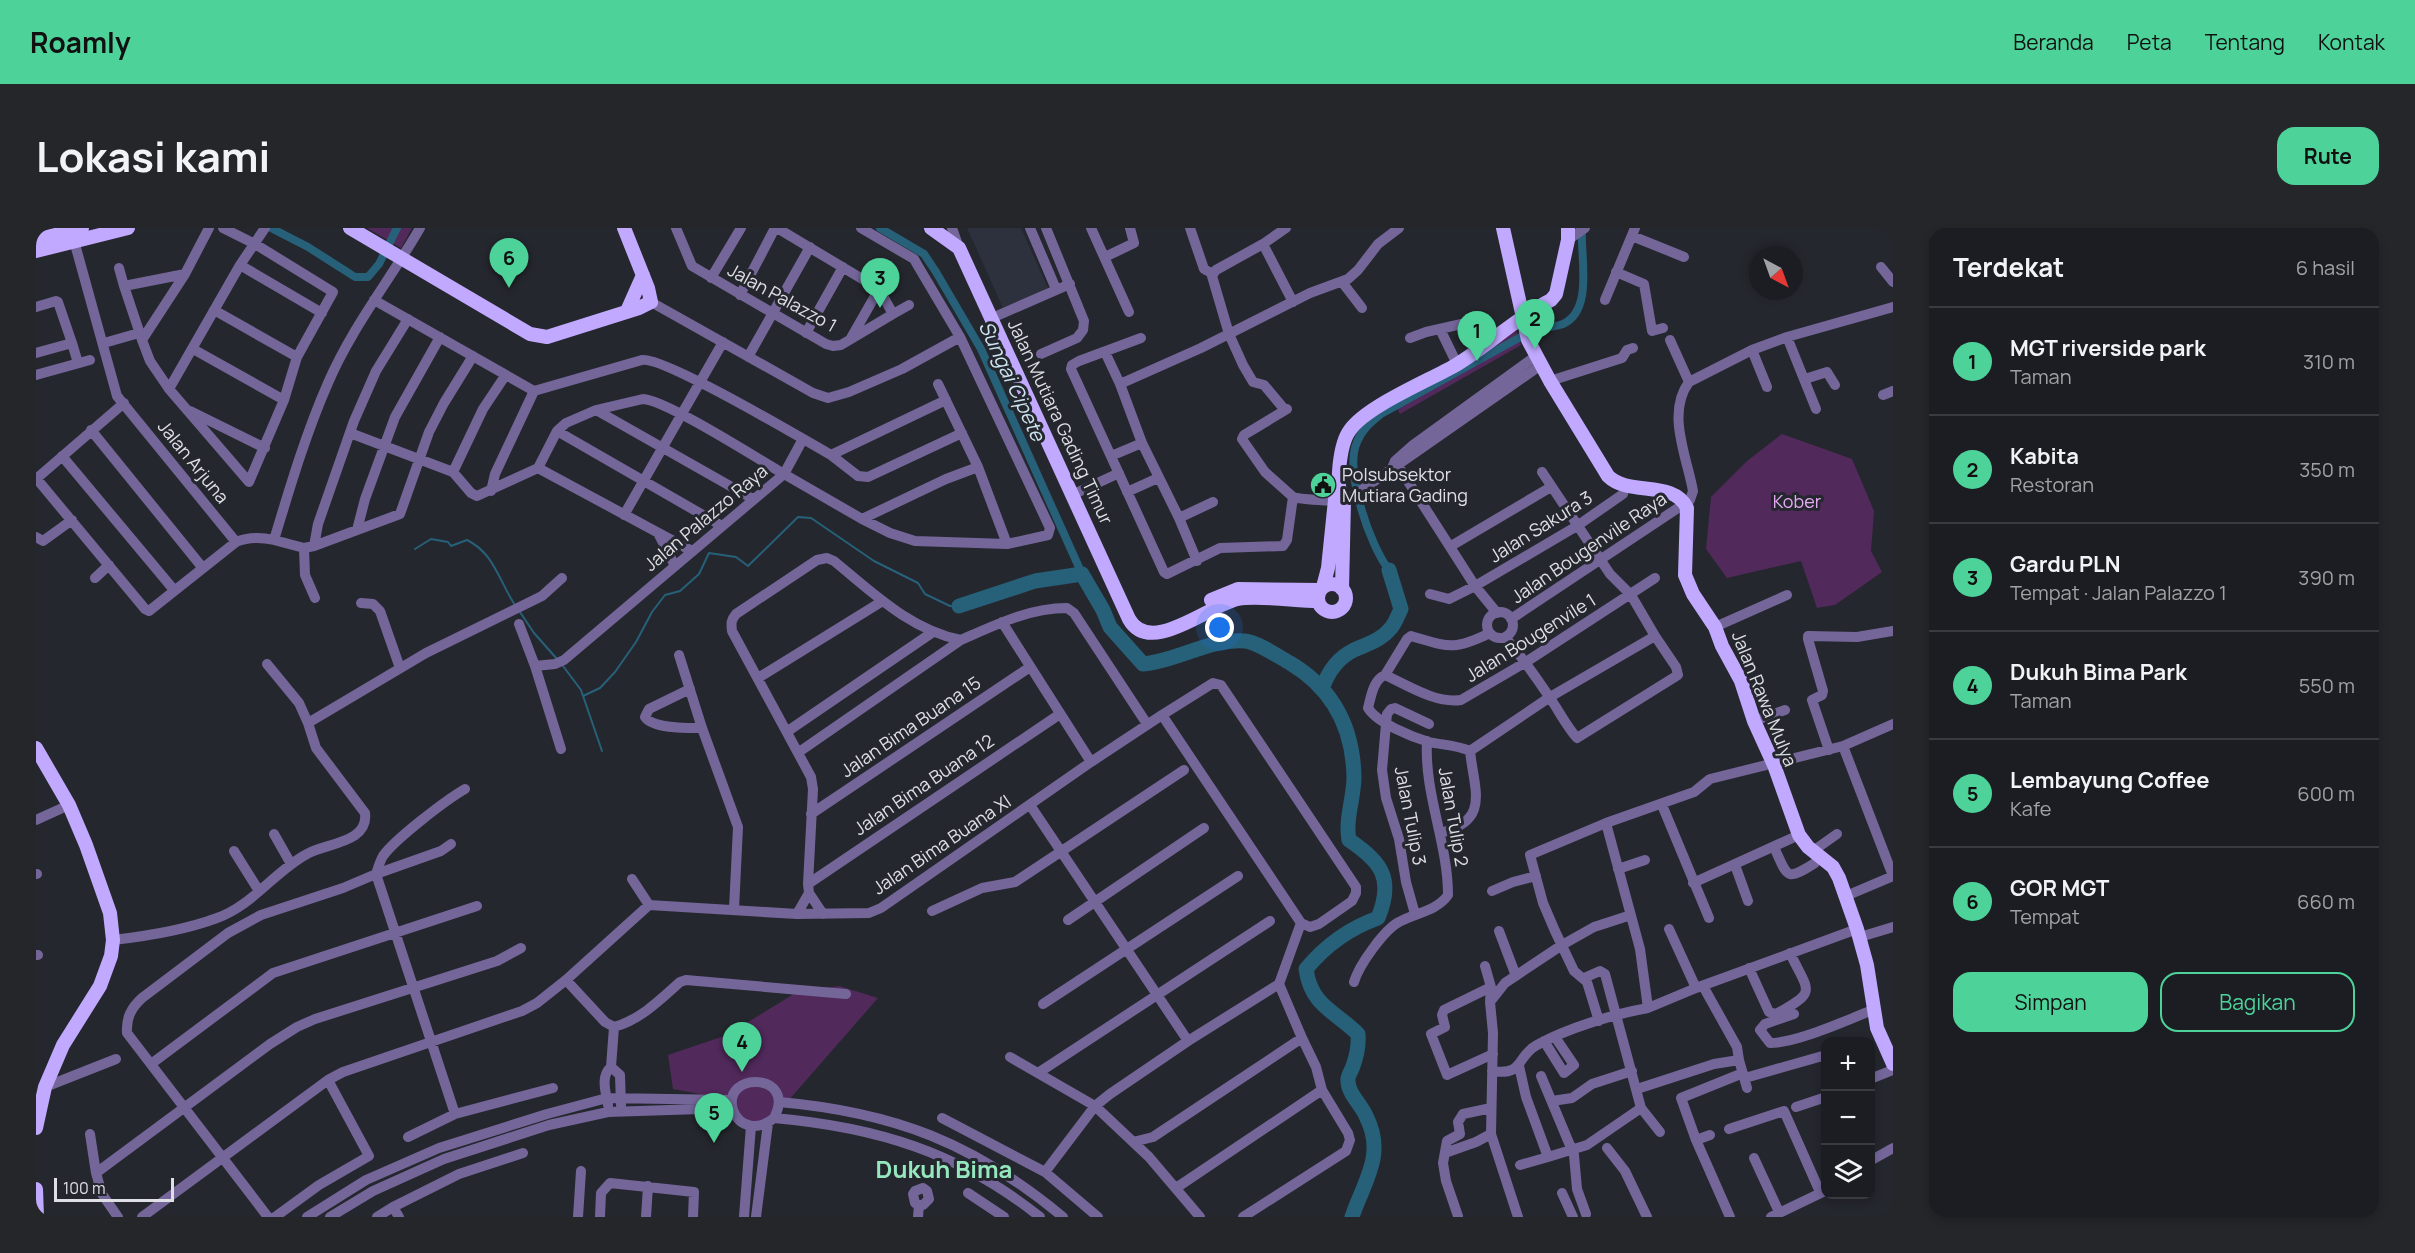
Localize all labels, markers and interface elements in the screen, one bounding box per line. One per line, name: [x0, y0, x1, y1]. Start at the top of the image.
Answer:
text: Roamly: [30, 23, 131, 61]
text: Beranda: [2013, 28, 2094, 56]
text: Peta: [2127, 28, 2172, 56]
text: Tentang: [2205, 28, 2285, 56]
text: Kontak: [2318, 28, 2385, 56]
text: Lokasi kami: [36, 127, 270, 185]
button: Rute: [2277, 127, 2379, 185]
pin: 6: [490, 238, 528, 288]
north arrow: [1749, 246, 1803, 300]
text: Terdekat: [1953, 249, 2064, 285]
text: 6 hasil: [2296, 254, 2355, 281]
street label: Jalan Palazzo 1: [724, 257, 841, 337]
pin: 3: [860, 259, 900, 308]
pin: 2: [1516, 300, 1554, 349]
pin: 1: [1458, 312, 1496, 361]
street label: Jalan Mutiara Gading Timur: [1003, 315, 1119, 528]
water label: Sungai Cipete: [973, 316, 1053, 446]
text: MGT riverside park: [2010, 333, 2206, 363]
text: 1: [1968, 348, 1977, 375]
text: 310 m: [2303, 348, 2355, 375]
text: Taman: [2010, 363, 2072, 390]
street label: Jalan Arjuna: [153, 415, 235, 508]
text: Kabita: [2010, 441, 2079, 471]
text: 2: [1967, 456, 1978, 483]
text: 350 m: [2299, 456, 2355, 483]
street label: Jalan Palazzo Raya: [639, 459, 772, 576]
place label: Polsubsektor Mutiara Gading: [1342, 462, 1468, 507]
public building icon: Polsubsektor Mutiara Gading: [1308, 470, 1338, 500]
text: Restoran: [2010, 471, 2094, 498]
street label: Jalan Sakura 3: [1484, 485, 1597, 567]
street label: Jalan Bougenvile Raya: [1506, 486, 1671, 608]
park label: Kober: [1773, 489, 1822, 513]
text: Gardu PLN: [2010, 549, 2121, 579]
text: 3: [1967, 564, 1978, 591]
text: 390 m: [2298, 564, 2355, 591]
text: Tempat · Jalan Palazzo 1: [2010, 579, 2227, 606]
street label: Jalan Bougenvile 1: [1461, 587, 1600, 687]
your location: [1205, 613, 1234, 642]
street label: Jalan Rawa Mulya: [1727, 627, 1803, 770]
text: Dukuh Bima Park: [2010, 657, 2187, 687]
street label: Jalan Bima Buana 15: [836, 670, 985, 782]
text: 4: [1966, 672, 1979, 699]
text: 550 m: [2299, 672, 2355, 699]
text: Taman: [2010, 687, 2072, 714]
street label: Jalan Bima Buana 12: [849, 728, 998, 840]
street label: Jalan Tulip 3: [1390, 764, 1432, 867]
street label: Jalan Tulip 2: [1433, 765, 1475, 868]
text: Lembayung Coffee: [2010, 765, 2209, 795]
text: 5: [1967, 780, 1978, 807]
text: 600 m: [2297, 780, 2355, 807]
street label: Jalan Bima Buana XI: [868, 789, 1015, 899]
text: Kafe: [2010, 795, 2051, 822]
text: GOR MGT: [2010, 873, 2109, 903]
text: 6: [1966, 888, 1979, 915]
text: 660 m: [2297, 888, 2355, 915]
text: Tempat: [2010, 903, 2080, 930]
button: Simpan: [1953, 972, 2148, 1032]
button: Bagikan: [2160, 972, 2355, 1032]
pin: 4: [722, 1022, 762, 1072]
map controls: [1821, 1037, 1875, 1199]
button: +: [1821, 1037, 1875, 1091]
button: −: [1821, 1091, 1875, 1145]
pin: 5: [694, 1094, 734, 1143]
button: layers: [1821, 1145, 1875, 1199]
district label: Dukuh Bima: [876, 1152, 1012, 1185]
scale bar: [54, 1175, 174, 1202]
text: 100 m: [63, 1177, 106, 1199]

